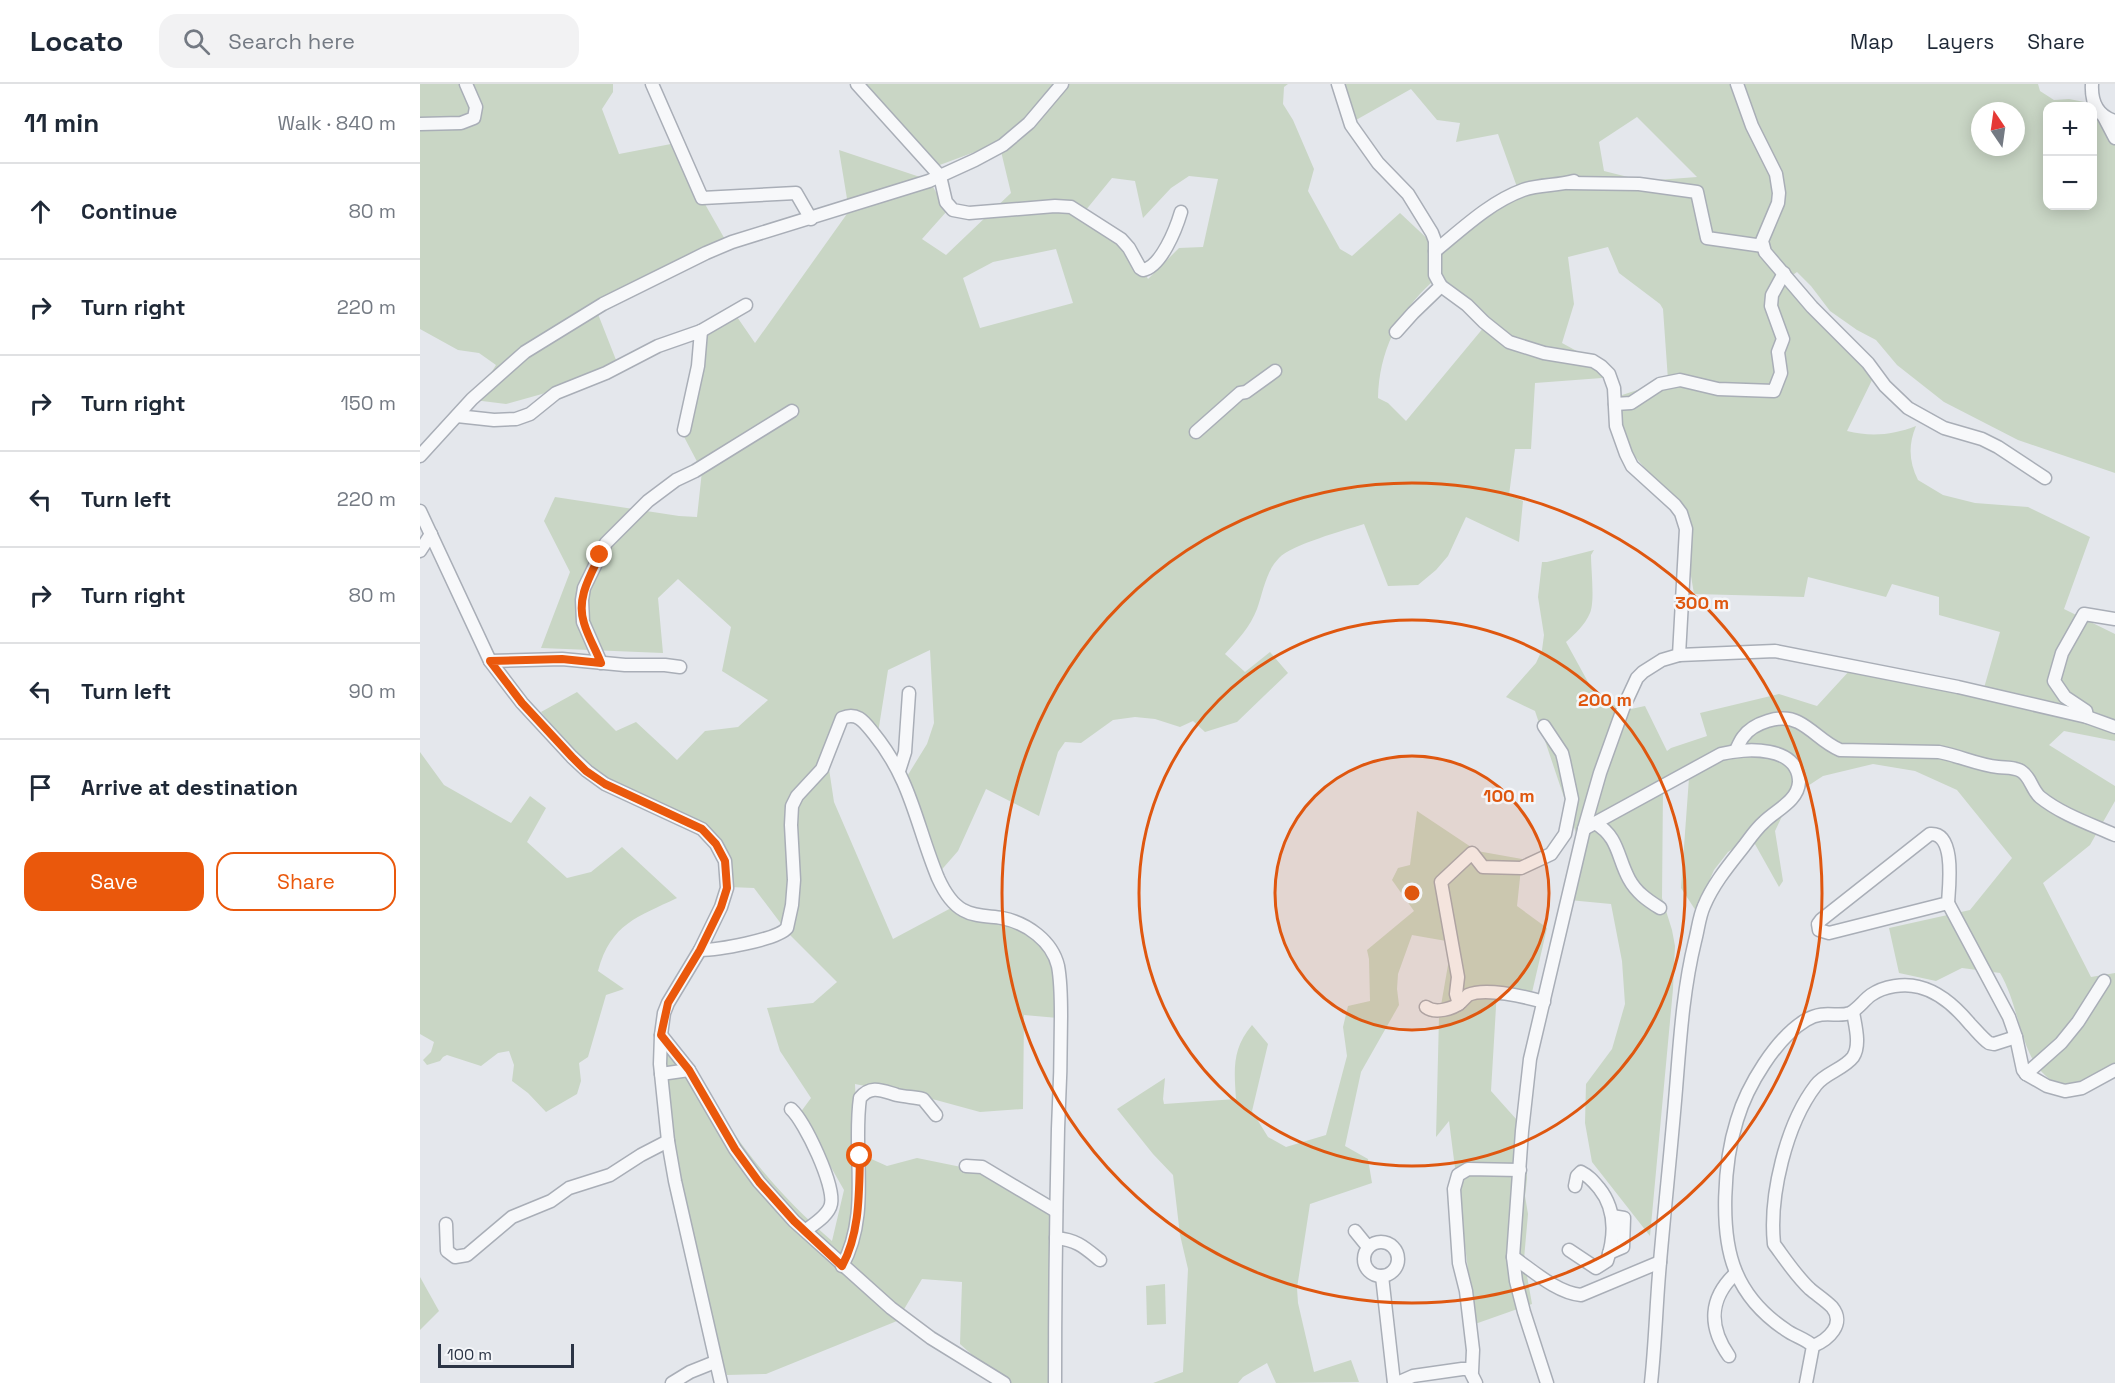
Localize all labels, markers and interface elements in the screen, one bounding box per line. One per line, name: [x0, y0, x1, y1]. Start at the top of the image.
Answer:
search box: [159, 14, 579, 68]
text: Locato: [30, 23, 123, 59]
icon: search: [180, 25, 213, 58]
text: Search here: [228, 27, 355, 55]
text: Map: [1850, 28, 1894, 55]
text: Layers: [1927, 28, 1994, 55]
text: Share: [2027, 28, 2085, 55]
north arrow: [1971, 102, 2025, 156]
map controls: [2043, 102, 2097, 210]
button: +: [2043, 102, 2097, 156]
text: 11 min: [24, 106, 99, 140]
text: Walk · 840 m: [277, 110, 396, 136]
button: −: [2043, 156, 2097, 210]
icon: ahead: [24, 195, 57, 228]
text: Continue: [81, 197, 177, 225]
text: 80 m: [348, 198, 396, 224]
icon: right: [24, 291, 57, 324]
text: Turn right: [81, 293, 186, 321]
text: 220 m: [337, 294, 396, 320]
icon: right: [24, 387, 57, 420]
text: Turn right: [81, 389, 186, 417]
text: 150 m: [341, 390, 396, 416]
icon: left: [24, 483, 57, 516]
text: Turn left: [81, 485, 171, 513]
text: 220 m: [337, 486, 396, 512]
route end: [586, 541, 612, 567]
icon: right: [24, 579, 57, 612]
text: Turn right: [81, 581, 186, 609]
text: 80 m: [348, 582, 396, 608]
text: 300 m: [1675, 591, 1729, 614]
icon: left: [24, 675, 57, 708]
text: Turn left: [81, 677, 171, 705]
text: 90 m: [349, 678, 396, 704]
text: 200 m: [1578, 688, 1632, 711]
icon: arrive: [24, 771, 57, 804]
text: Arrive at destination: [81, 773, 298, 801]
text: 100 m: [1483, 784, 1535, 807]
button: Save: [24, 852, 204, 911]
button: Share: [216, 852, 396, 911]
centre of rings: [1402, 883, 1422, 903]
route start: [846, 1142, 872, 1168]
scale bar: [438, 1341, 574, 1368]
text: 100 m: [447, 1344, 492, 1365]

